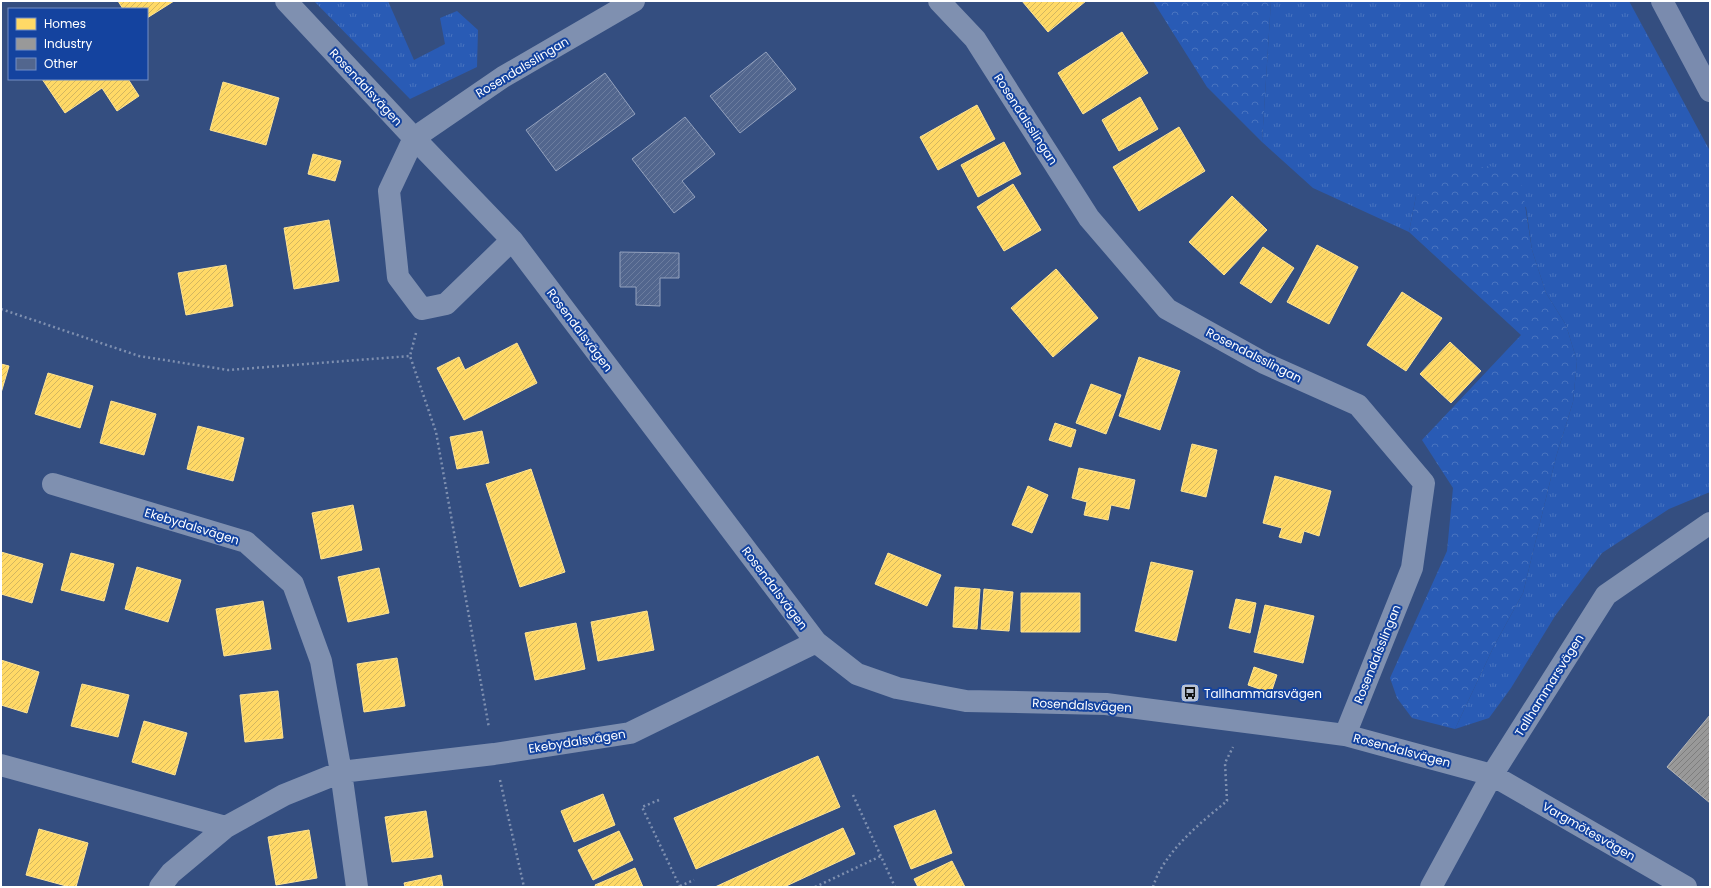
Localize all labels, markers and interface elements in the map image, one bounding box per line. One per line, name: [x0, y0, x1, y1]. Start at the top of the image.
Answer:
legend: [8, 8, 148, 80]
text: Homes: [44, 15, 86, 32]
street label: Rosendalsslingan: [472, 33, 572, 101]
text: Industry: [44, 35, 93, 52]
street label: Rosendalsvägen: [326, 45, 406, 129]
text: Other: [44, 55, 78, 72]
street label: Rosendalsslingan: [990, 70, 1062, 168]
street label: Rosendalsvägen: [543, 285, 617, 375]
street label: Rosendalsslingan: [1203, 323, 1305, 387]
street label: Ekebydalsvägen: [143, 504, 241, 548]
street label: Rosendalsvägen: [738, 543, 812, 633]
street label: Rosendalsslingan: [1349, 602, 1405, 706]
street label: Tallhammarsvägen: [1511, 630, 1587, 740]
bus stop icon: Tallhammarsvägen: [1179, 682, 1201, 704]
place label: Tallhammarsvägen: [1204, 685, 1322, 702]
street label: Rosendalsvägen: [1032, 694, 1132, 716]
street label: Ekebydalsvägen: [527, 725, 627, 757]
street label: Rosendalsvägen: [1352, 729, 1452, 771]
street label: Vargmötesvägen: [1539, 797, 1639, 865]

